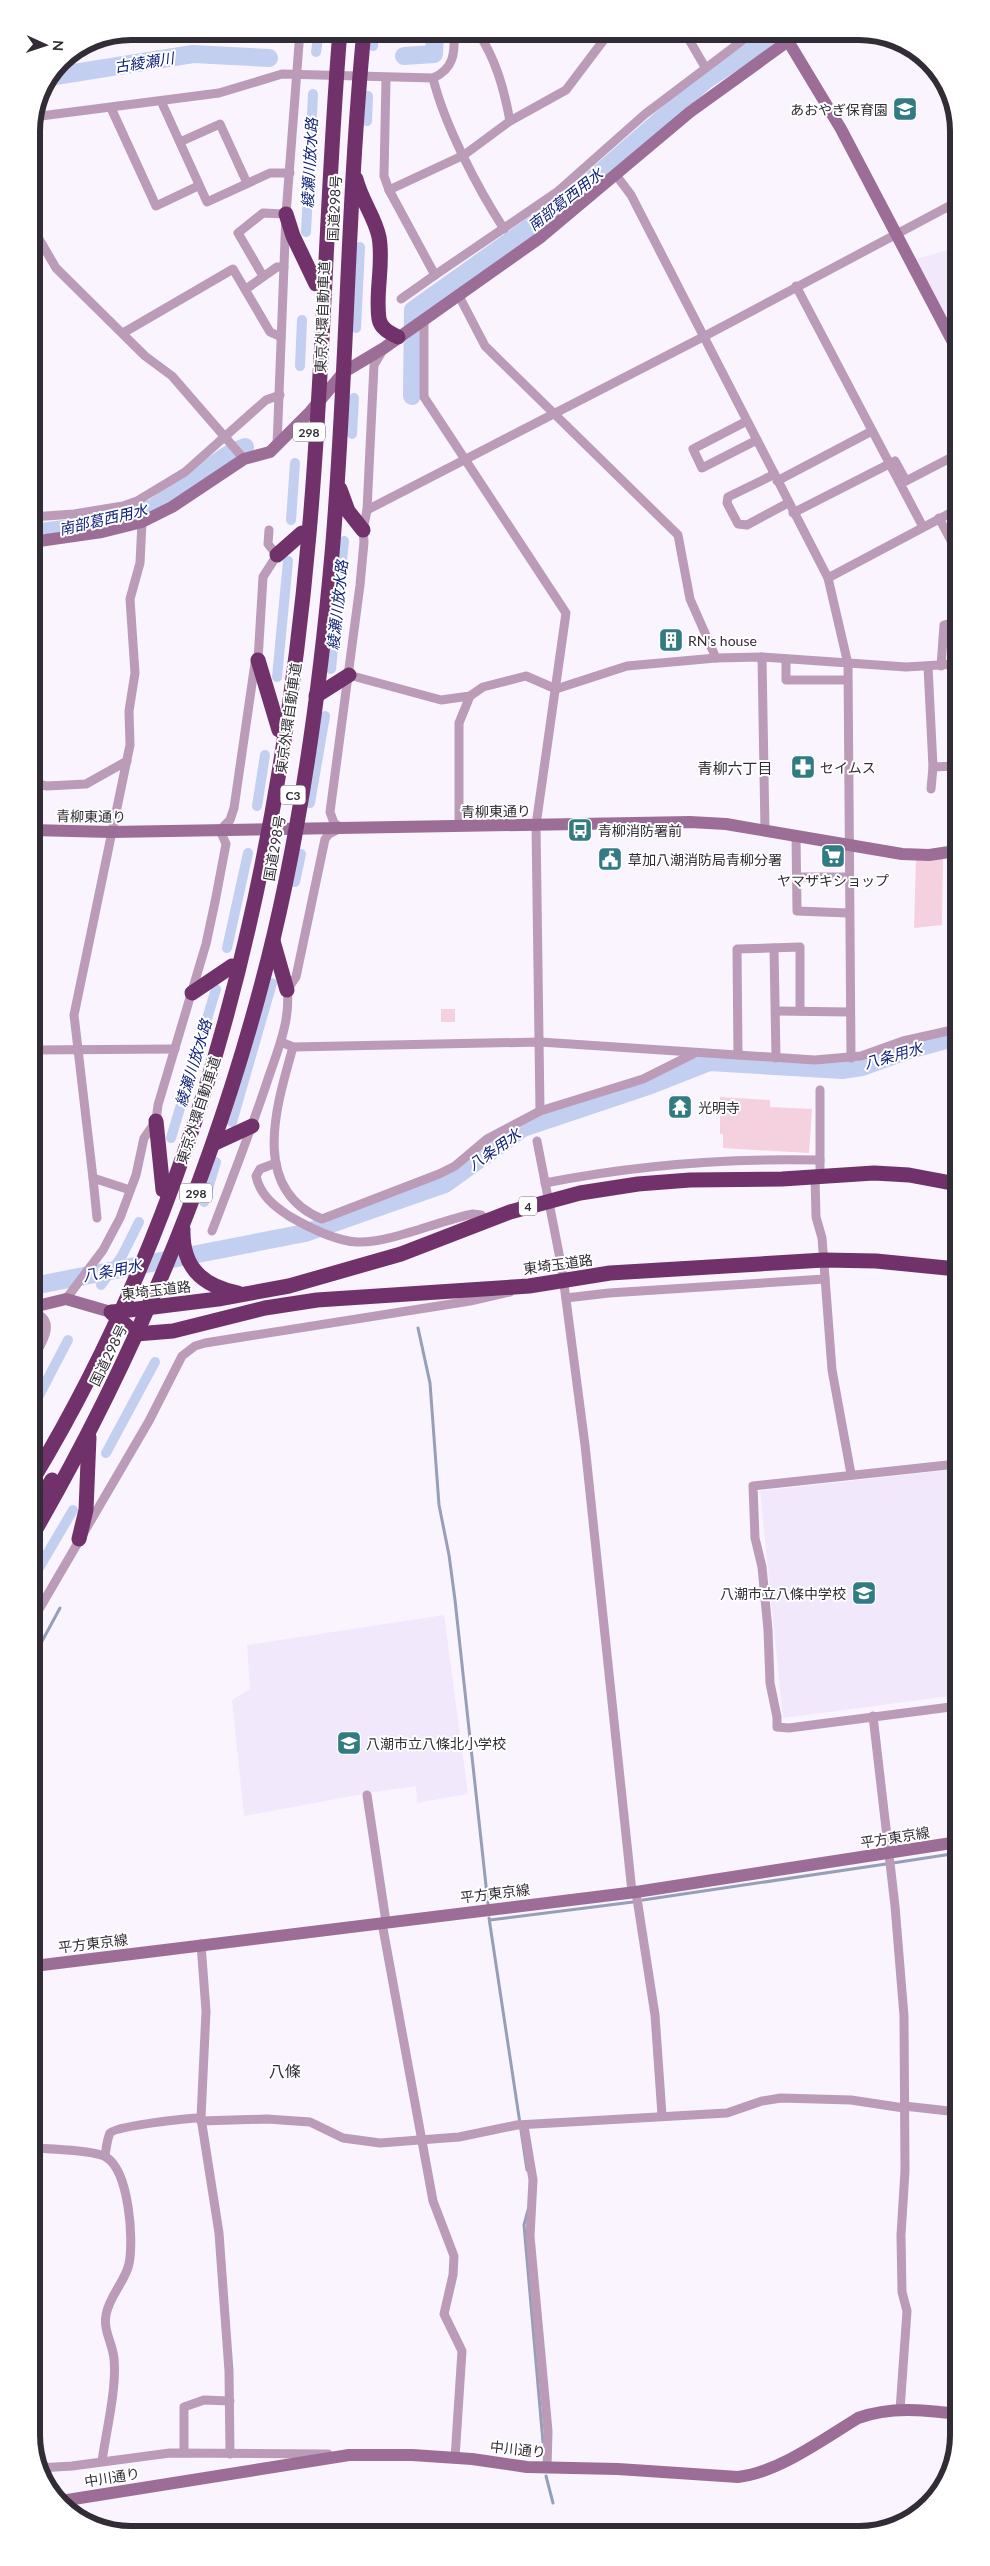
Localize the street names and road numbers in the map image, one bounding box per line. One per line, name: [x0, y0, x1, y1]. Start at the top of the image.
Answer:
street label: 国道298号: [324, 174, 344, 242]
street label: 東京外環自動車道: [312, 261, 332, 373]
road number: 298: [293, 422, 325, 442]
street label: 東京外環自動車道: [272, 661, 304, 775]
road number: C3: [280, 786, 306, 804]
street label: 青柳東通り: [461, 802, 531, 820]
street label: 青柳東通り: [56, 807, 126, 825]
street label: 国道298号: [260, 814, 288, 882]
street label: 東京外環自動車道: [173, 1054, 223, 1166]
road number: 298: [180, 1184, 212, 1202]
road number: 4: [519, 1196, 537, 1216]
street label: 東埼玉道路: [522, 1251, 594, 1277]
street label: 東埼玉道路: [120, 1277, 192, 1303]
street label: 国道298号: [86, 1321, 130, 1389]
street label: 平方東京線: [859, 1823, 931, 1851]
street label: 平方東京線: [459, 1880, 531, 1906]
street label: 平方東京線: [57, 1930, 129, 1956]
street label: 中川通り: [489, 2438, 547, 2460]
street label: 中川通り: [83, 2464, 141, 2490]

